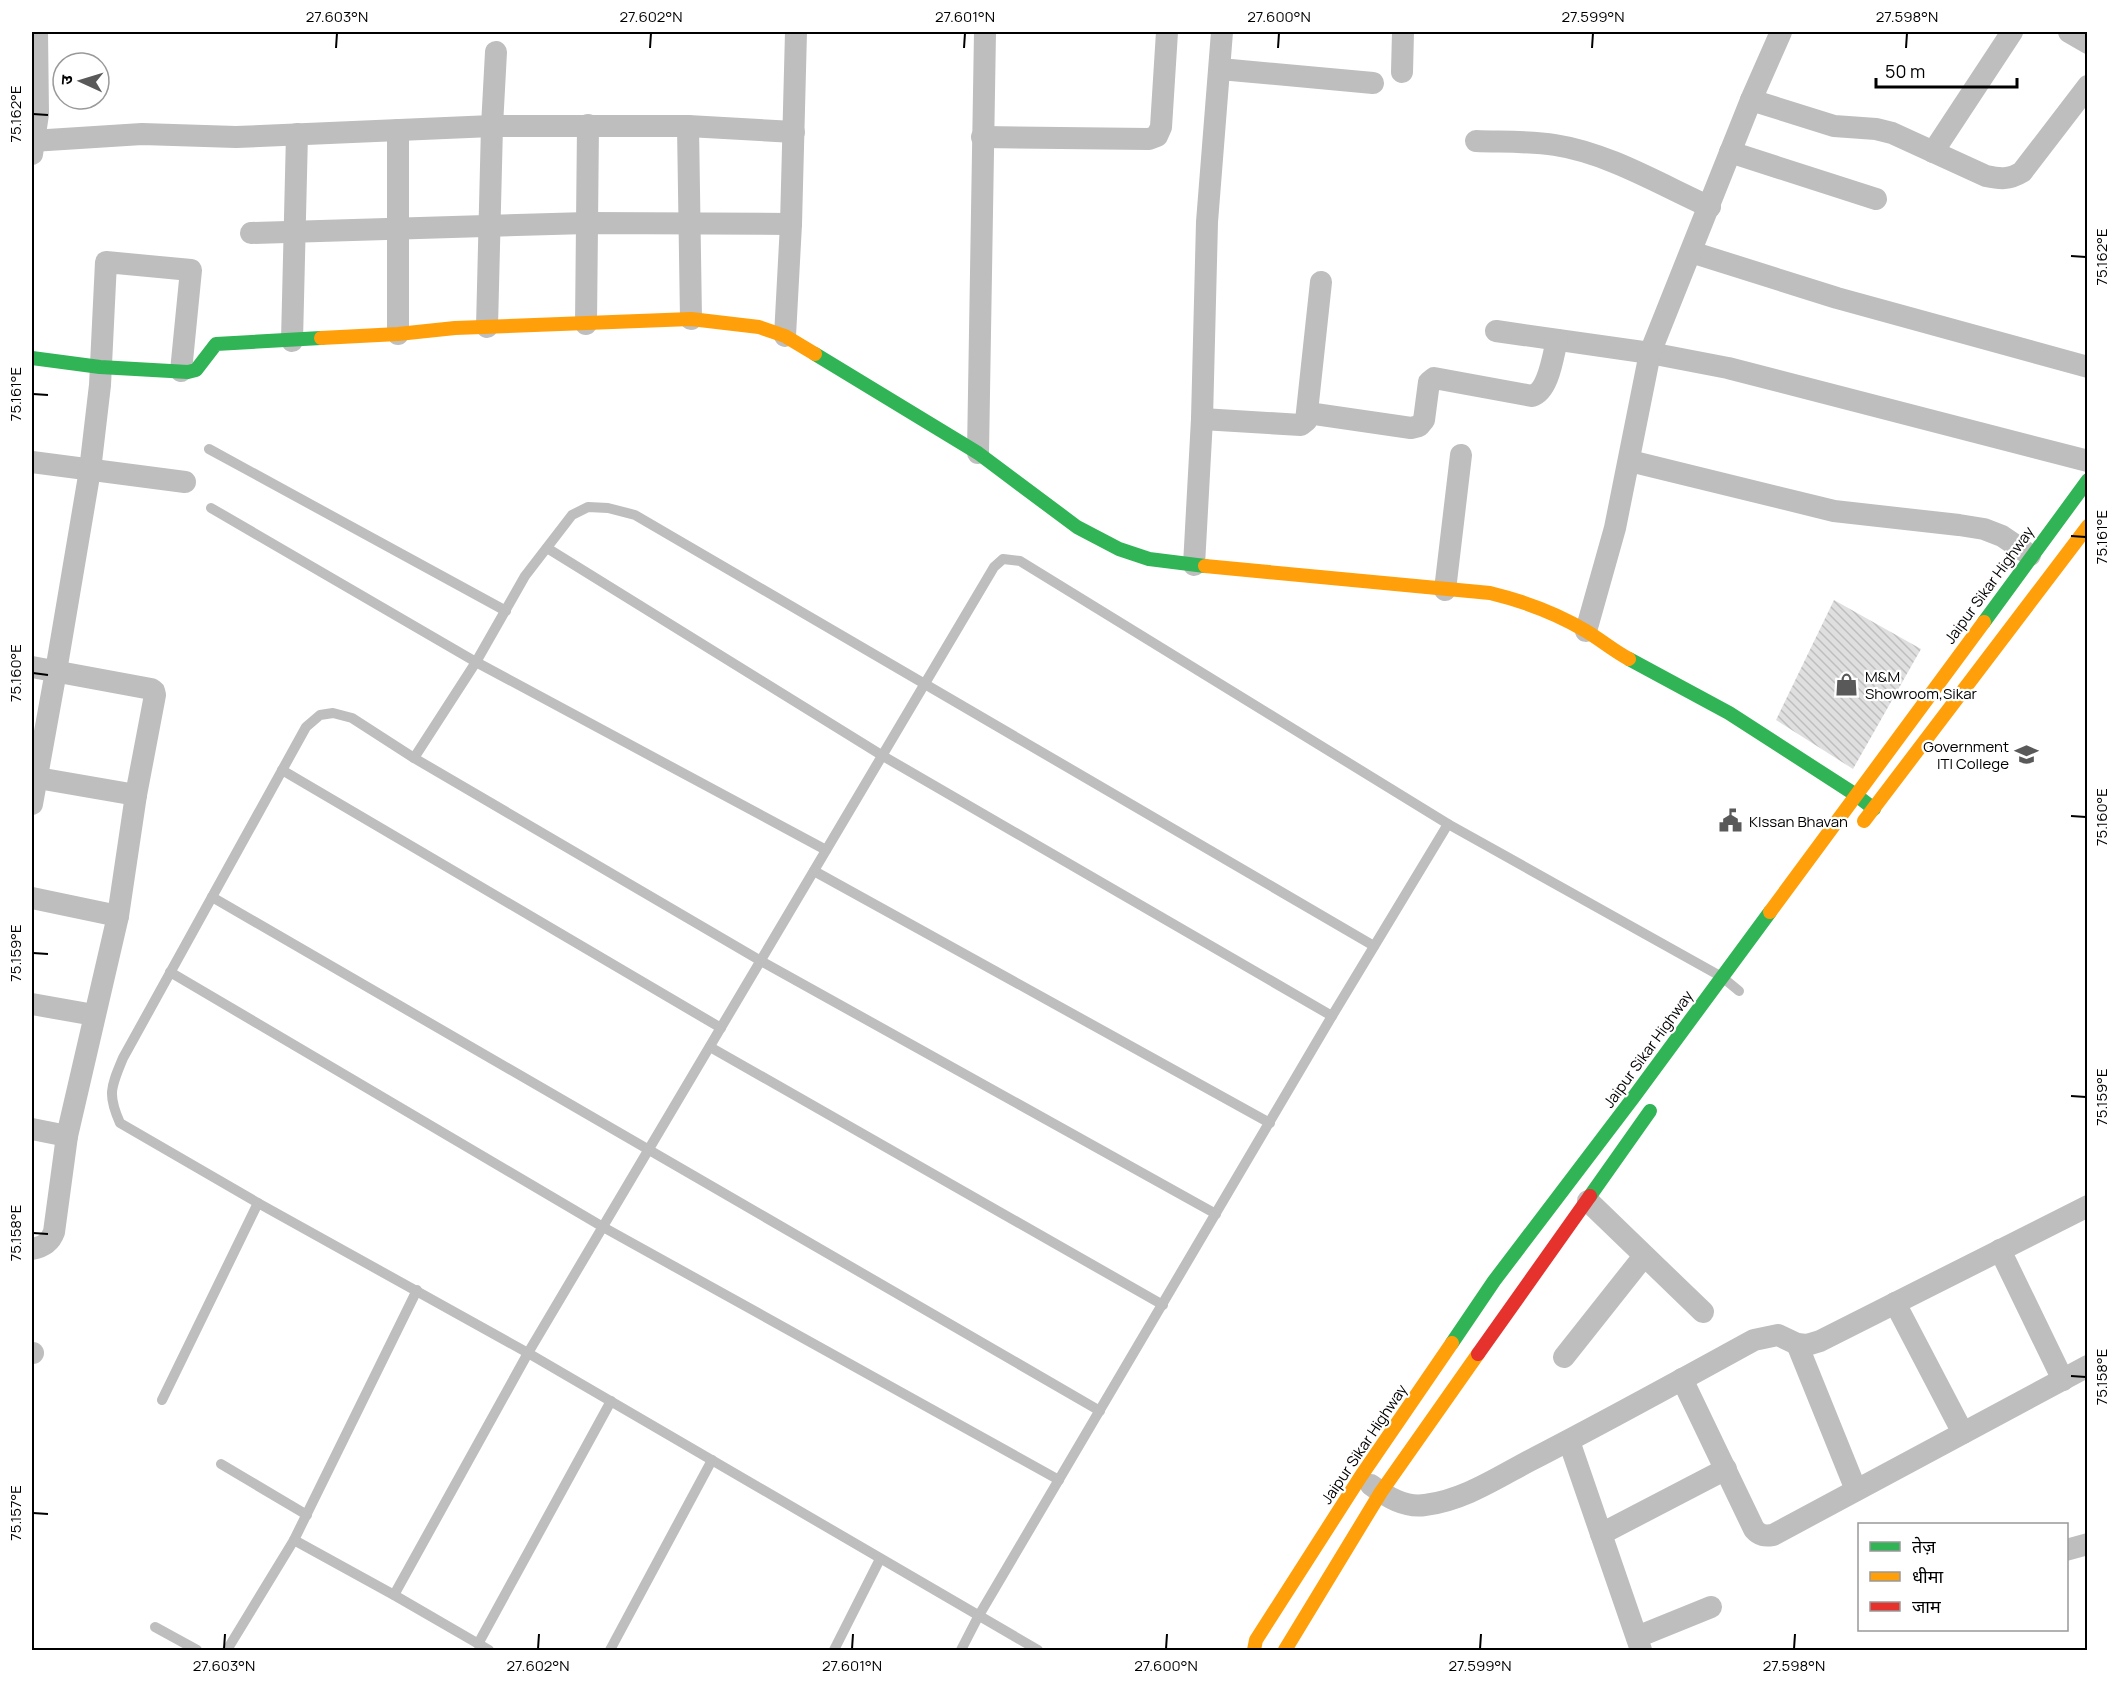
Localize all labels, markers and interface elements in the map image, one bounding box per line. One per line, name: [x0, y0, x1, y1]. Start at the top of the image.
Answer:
text: 27.603°N: [306, 6, 368, 27]
text: 27.602°N: [620, 6, 682, 27]
text: 27.601°N: [935, 6, 995, 27]
text: 27.600°N: [1247, 6, 1311, 27]
text: 27.599°N: [1561, 6, 1625, 27]
text: 27.598°N: [1876, 6, 1938, 27]
north arrow: [51, 51, 111, 111]
scale bar: [1876, 51, 2017, 89]
text: 50 m: [1885, 59, 1925, 83]
text: उ: [55, 74, 77, 85]
text: 75.162°E: [5, 85, 26, 143]
text: 75.162°E: [2091, 228, 2112, 286]
text: 75.161°E: [5, 367, 26, 421]
text: 75.161°E: [2091, 510, 2112, 564]
street label: Jaipur Sikar Highway: [1939, 522, 2039, 648]
text: 75.160°E: [5, 644, 26, 702]
place label: M&M Showroom,Sikar: [1865, 666, 1977, 704]
shop icon: M&M Showroom,Sikar: [1834, 672, 1860, 698]
place label: Government ITI College: [1923, 736, 2009, 774]
school or university icon: Government ITI College: [2014, 742, 2040, 768]
text: 75.160°E: [2091, 788, 2112, 846]
public building icon: KIssan Bhavan: [1718, 808, 1744, 834]
place label: KIssan Bhavan: [1749, 811, 1848, 832]
text: 75.159°E: [5, 924, 26, 982]
street label: Jaipur Sikar Highway: [1598, 986, 1698, 1112]
text: 75.159°E: [2091, 1068, 2112, 1126]
text: 75.158°E: [5, 1205, 26, 1261]
text: 75.158°E: [2091, 1349, 2112, 1405]
street label: Jaipur Sikar Highway: [1316, 1380, 1412, 1508]
text: 75.157°E: [5, 1485, 26, 1541]
legend: [1858, 1523, 2068, 1631]
text: तेज़: [1912, 1534, 1936, 1558]
text: धीमा: [1912, 1564, 1943, 1588]
text: जाम: [1912, 1594, 1942, 1618]
text: 27.603°N: [193, 1655, 255, 1676]
text: 27.602°N: [507, 1655, 569, 1676]
text: 27.601°N: [822, 1655, 882, 1676]
text: 27.600°N: [1134, 1655, 1198, 1676]
text: 27.599°N: [1448, 1655, 1512, 1676]
text: 27.598°N: [1763, 1655, 1825, 1676]

